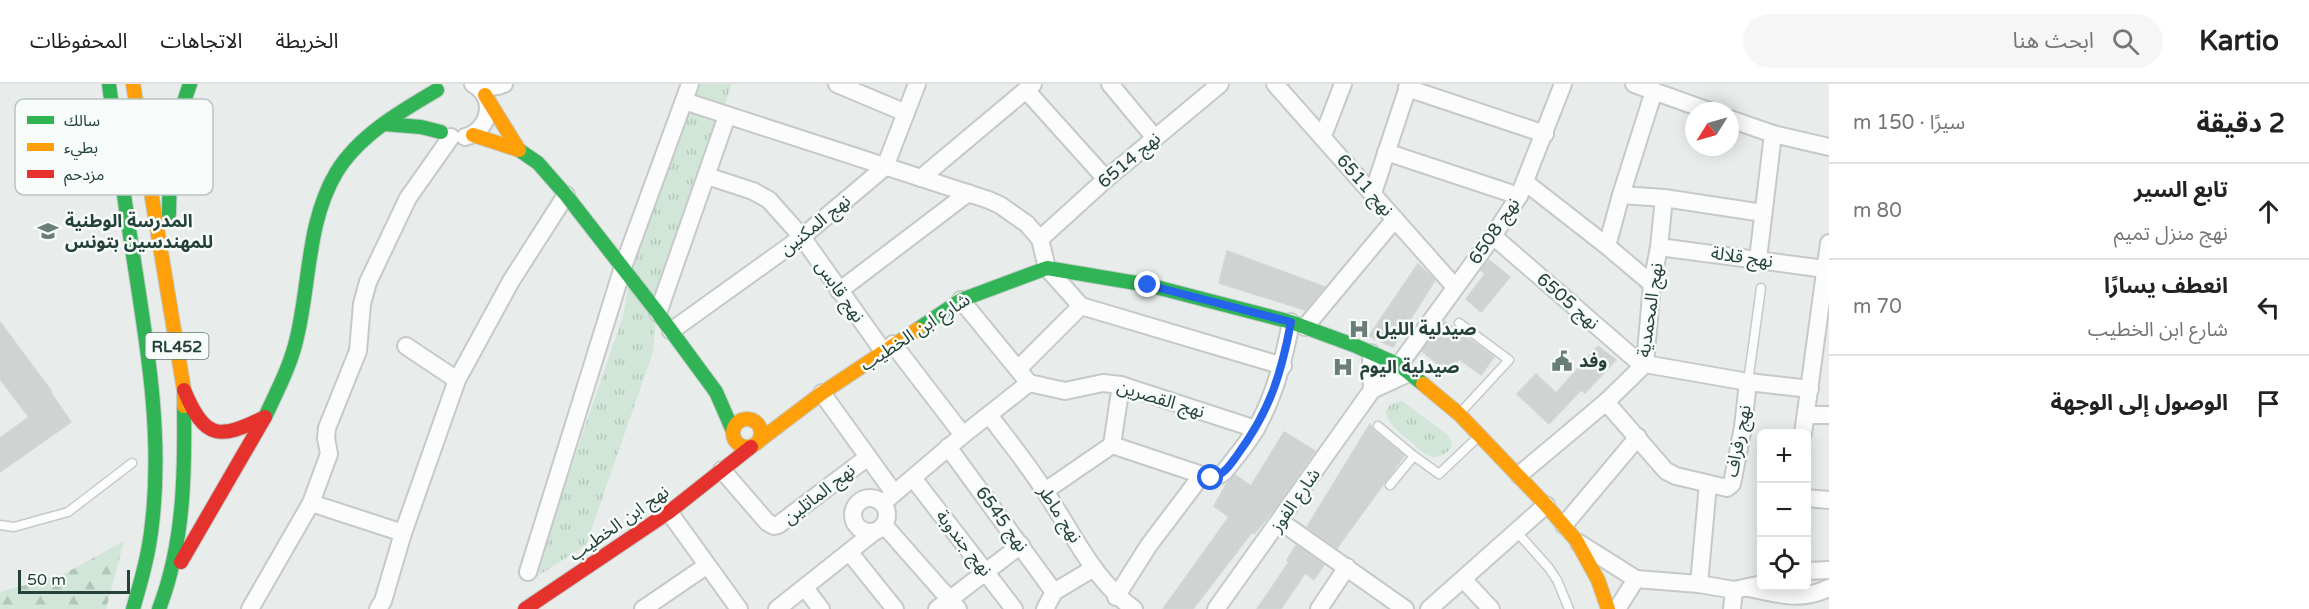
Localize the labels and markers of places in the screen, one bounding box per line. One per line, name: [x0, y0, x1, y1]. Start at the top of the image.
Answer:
place label: المدرسة الوطنية للمهندسين بتونس: [65, 210, 213, 253]
school or university icon: المدرسة الوطنية للمهندسين بتونس: [36, 219, 60, 243]
hospital icon: صيدلية الليل: [1347, 317, 1371, 341]
place label: صيدلية الليل: [1376, 318, 1477, 340]
public building icon: وفد: [1550, 349, 1574, 373]
place label: وفد: [1579, 350, 1607, 372]
hospital icon: صيدلية اليوم: [1331, 355, 1355, 379]
place label: صيدلية اليوم: [1360, 356, 1460, 380]

